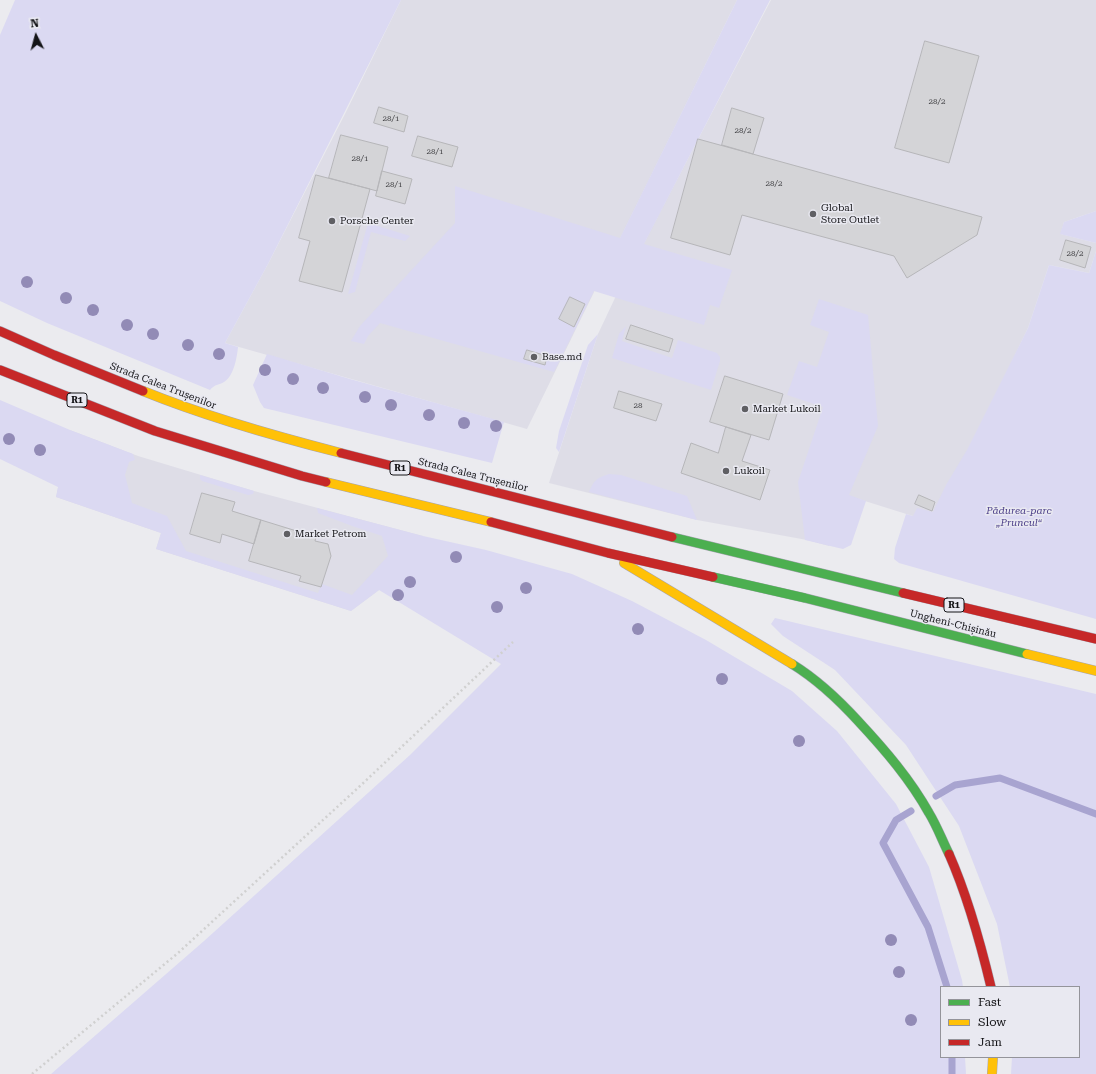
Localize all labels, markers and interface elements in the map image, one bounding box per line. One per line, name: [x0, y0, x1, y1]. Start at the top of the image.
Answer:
north arrow: [16, 16, 56, 56]
text: N: [30, 17, 40, 30]
house number: 28/2: [929, 97, 945, 107]
house number: 28/1: [383, 114, 399, 124]
house number: 28/2: [735, 126, 751, 136]
house number: 28/1: [427, 147, 443, 157]
house number: 28/1: [352, 154, 368, 164]
house number: 28/2: [766, 179, 782, 189]
house number: 28/1: [386, 180, 402, 190]
place label: Global Store Outlet: [821, 202, 879, 226]
marker: Global Store Outlet: [808, 209, 818, 219]
place label: Porsche Center: [340, 215, 414, 227]
marker: Porsche Center: [327, 216, 337, 226]
house number: 28/2: [1067, 249, 1083, 259]
place label: Base.md: [542, 351, 582, 363]
marker: Base.md: [529, 352, 539, 362]
street label: Strada Calea Trușenilor: [108, 360, 218, 412]
road number: R1: [67, 393, 87, 407]
house number: 28: [634, 401, 642, 411]
place label: Market Lukoil: [753, 403, 821, 415]
marker: Market Lukoil: [740, 404, 750, 414]
street label: Strada Calea Trușenilor: [417, 456, 529, 494]
road number: R1: [390, 461, 410, 475]
place label: Lukoil: [734, 465, 765, 477]
marker: Lukoil: [721, 466, 731, 476]
park label: Pădurea-parc „Pruncul“: [986, 505, 1052, 528]
place label: Market Petrom: [295, 528, 366, 540]
marker: Market Petrom: [282, 529, 292, 539]
road number: R1: [944, 598, 964, 612]
street label: Ungheni-Chișinău: [908, 607, 998, 641]
legend: [940, 986, 1080, 1058]
text: Fast: [978, 995, 1001, 1009]
text: Slow: [978, 1015, 1006, 1029]
text: Jam: [978, 1035, 1002, 1049]

